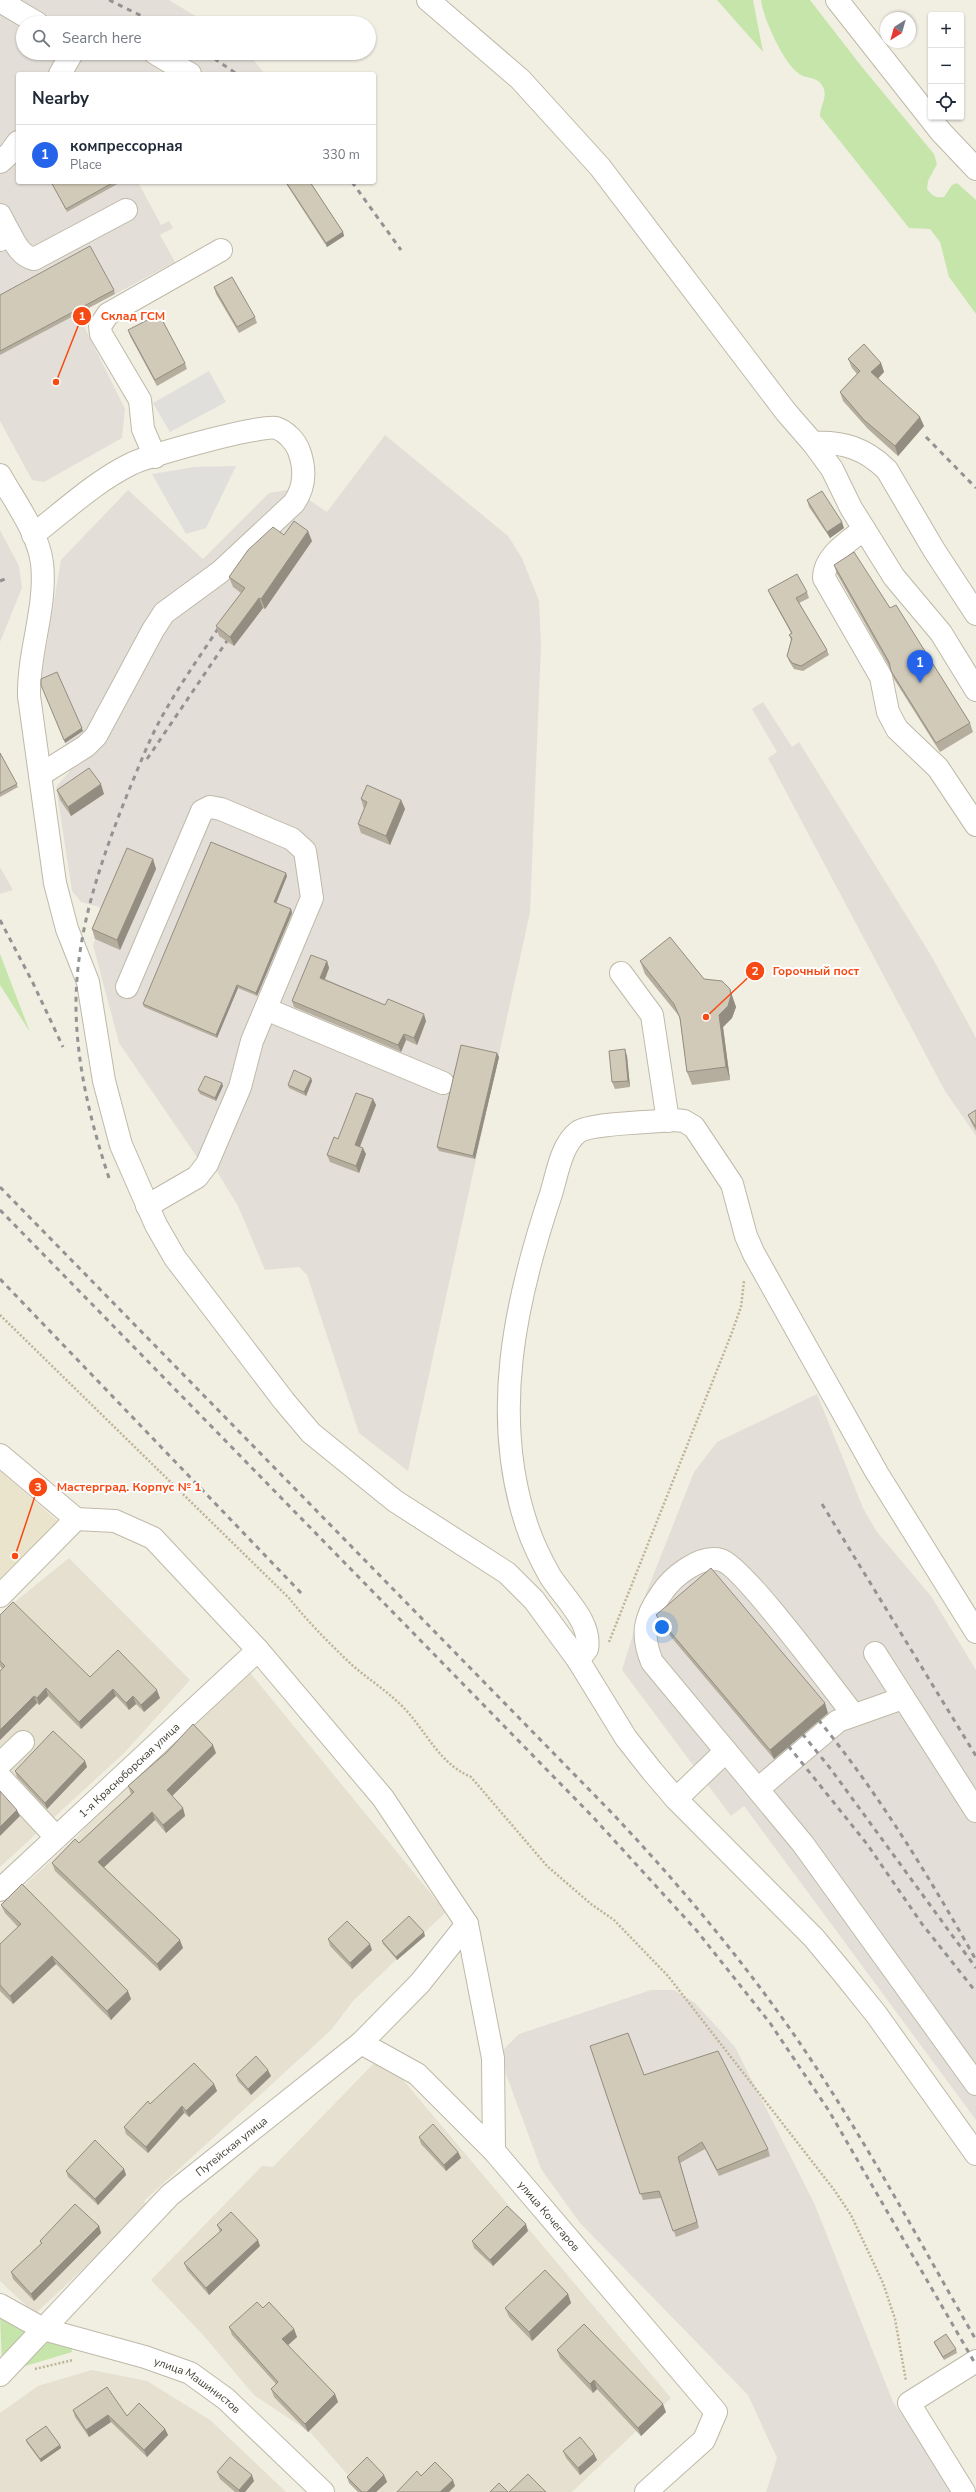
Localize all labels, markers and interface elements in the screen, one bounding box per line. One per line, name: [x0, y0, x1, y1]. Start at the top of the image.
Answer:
north arrow: [880, 12, 916, 48]
map controls: [928, 12, 964, 120]
button: +: [928, 12, 964, 48]
search box: [16, 16, 376, 60]
icon: search: [30, 27, 52, 49]
text: Search here: [62, 28, 142, 48]
button: −: [928, 48, 964, 84]
button: locate: [928, 84, 964, 120]
text: Nearby: [32, 87, 89, 110]
text: компрессорная: [70, 136, 183, 156]
text: 1: [41, 146, 49, 164]
text: 330 m: [322, 146, 360, 164]
text: Place: [70, 156, 102, 174]
callout: Склад ГСМ: [72, 304, 173, 328]
text: 1: [78, 308, 86, 324]
text: Склад ГСМ: [101, 308, 165, 324]
pin: 1: [907, 650, 933, 683]
callout: Горочный пост: [745, 959, 867, 983]
text: 2: [751, 963, 759, 979]
text: Горочный пост: [773, 963, 860, 979]
callout: Мастерград. Корпус № 1: [28, 1475, 209, 1499]
text: 3: [34, 1479, 42, 1495]
text: Мастерград. Корпус № 1: [57, 1479, 201, 1495]
your location: [652, 1617, 672, 1637]
street label: 1-я Красноборская улица: [75, 1720, 183, 1821]
street label: Путейская улица: [193, 2113, 271, 2180]
street label: улица Кочегаров: [514, 2178, 583, 2255]
street label: улица Машинистов: [152, 2354, 243, 2417]

